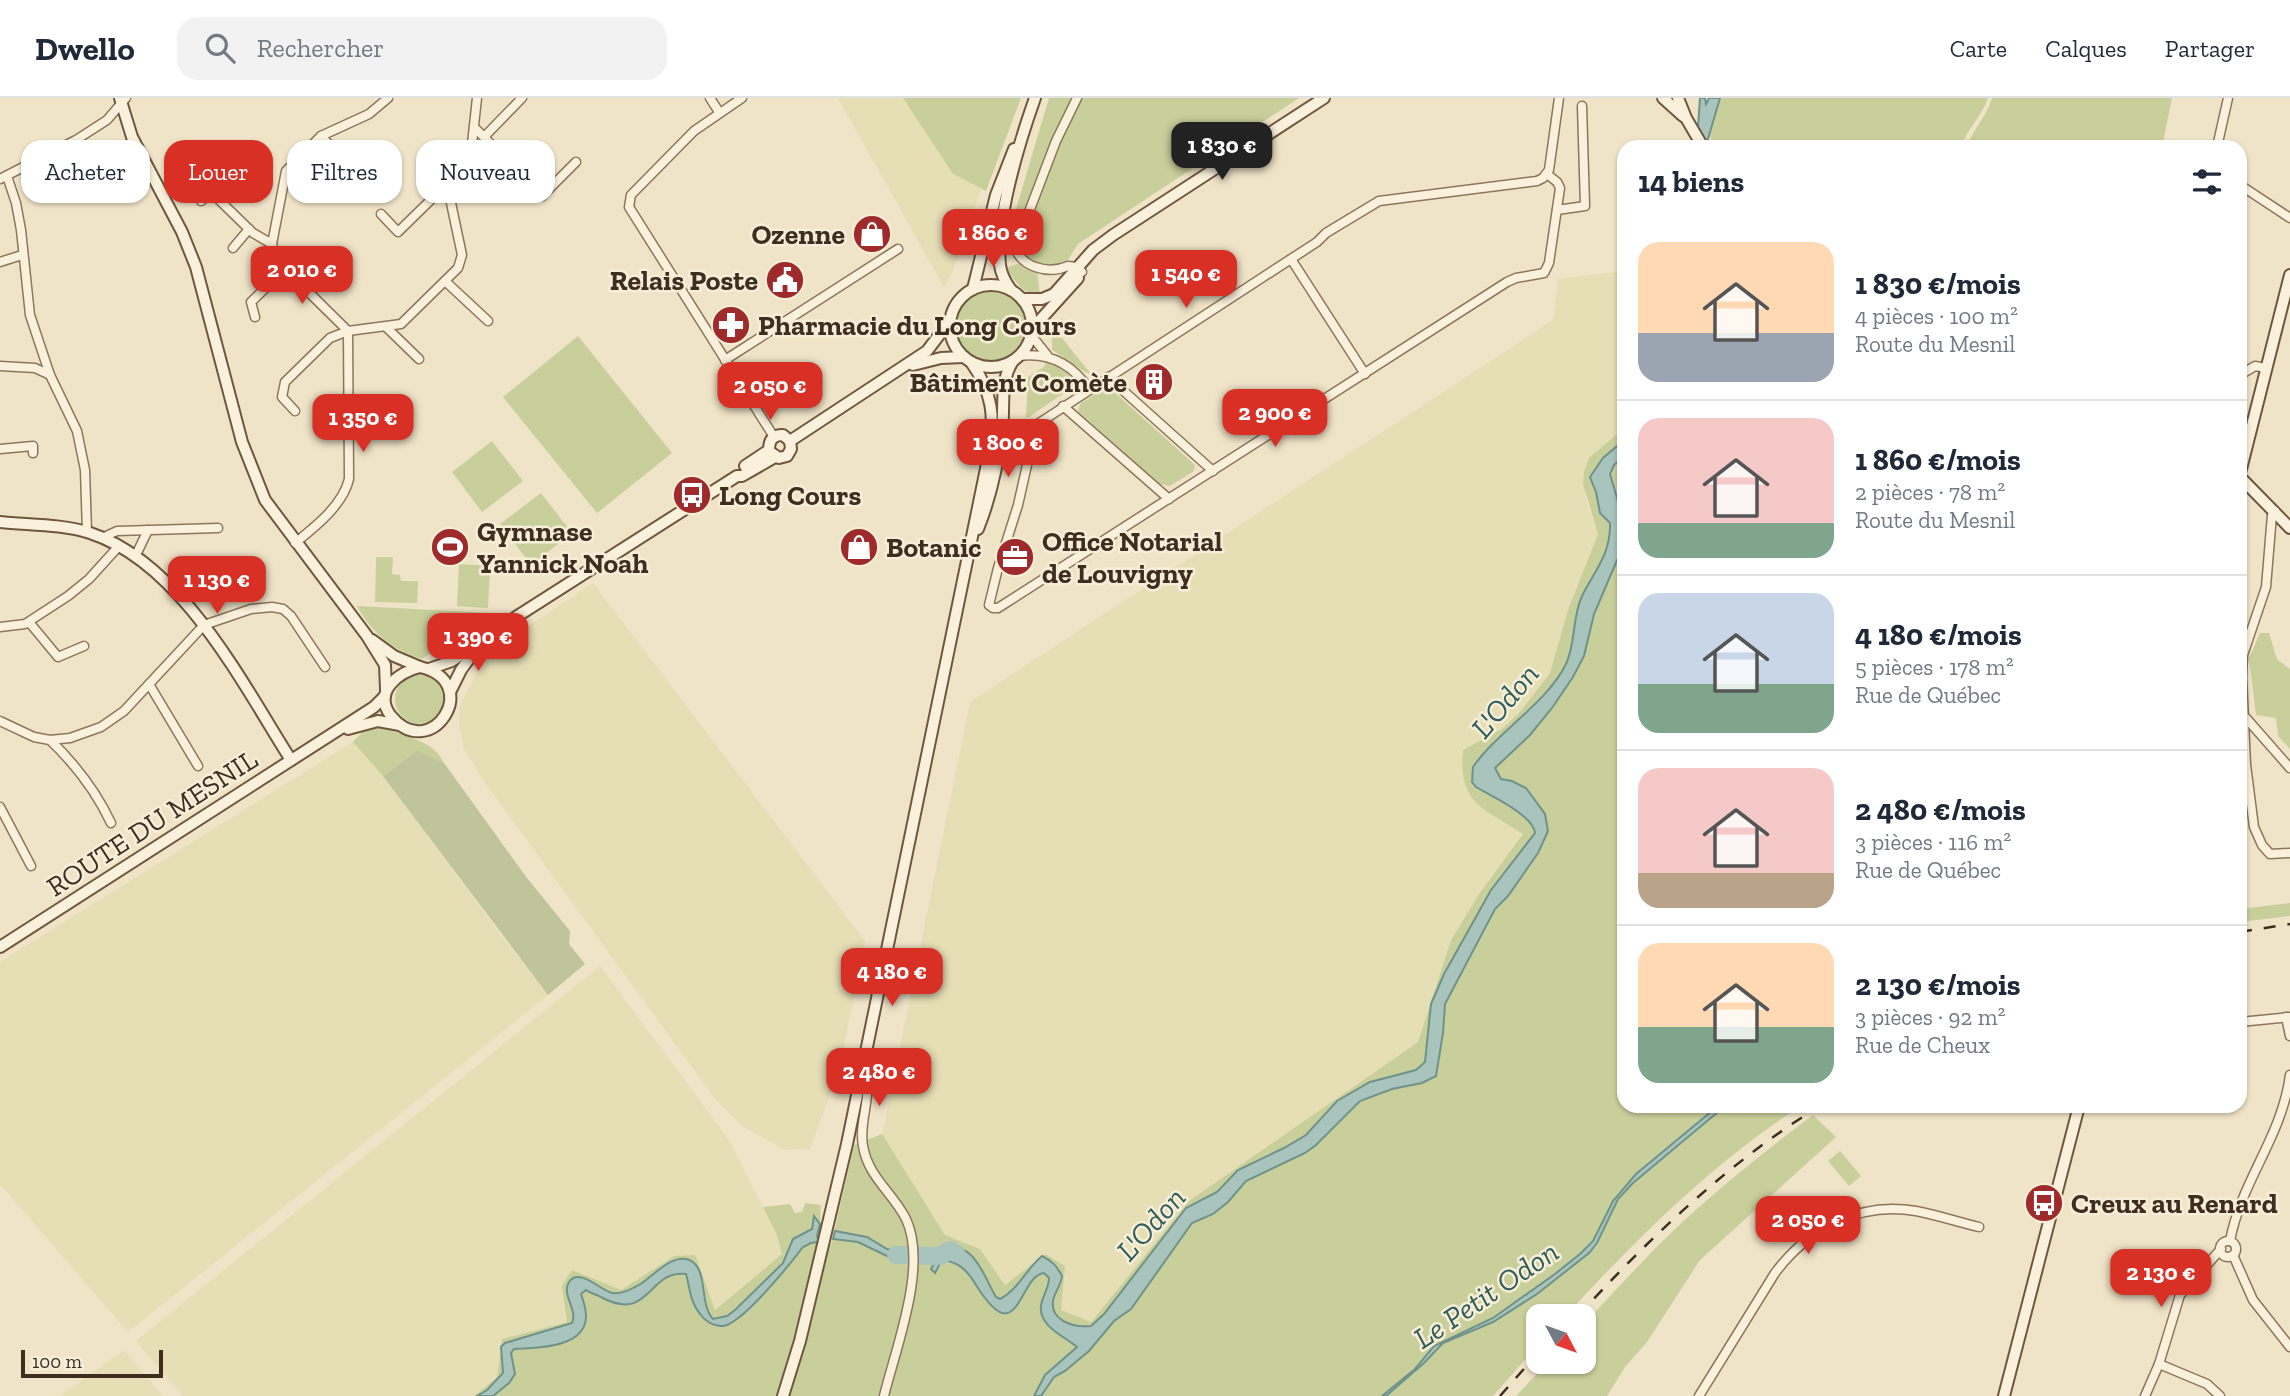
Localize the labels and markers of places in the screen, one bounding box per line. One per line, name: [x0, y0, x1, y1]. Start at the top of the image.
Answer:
pin: 1 830 €: [1157, 122, 1287, 182]
pin: 1 860 €: [928, 209, 1058, 269]
shop icon: Ozenne: [851, 213, 893, 255]
place label: Ozenne: [751, 218, 845, 251]
pin: 2 010 €: [237, 246, 367, 306]
pin: 1 540 €: [1121, 250, 1251, 310]
public building icon: Relais Poste: [764, 259, 806, 301]
place label: Relais Poste: [610, 264, 758, 297]
pharmacy icon: Pharmacie du Long Cours: [710, 304, 752, 346]
place label: Pharmacie du Long Cours: [758, 309, 1077, 342]
building icon: Bâtiment Comète: [1133, 361, 1175, 403]
pin: 2 050 €: [705, 362, 835, 422]
place label: Bâtiment Comète: [909, 366, 1127, 399]
pin: 2 900 €: [1210, 390, 1340, 449]
pin: 1 350 €: [298, 394, 428, 454]
pin: 1 800 €: [943, 420, 1073, 479]
bus stop icon: Long Cours: [671, 474, 713, 516]
place label: Long Cours: [719, 479, 861, 512]
place label: Gymnase Yannick Noah: [477, 515, 649, 580]
place label: Office Notarial de Louvigny: [1042, 525, 1222, 590]
sports icon: Gymnase Yannick Noah: [429, 526, 471, 568]
shop icon: Botanic: [838, 526, 880, 568]
place label: Botanic: [886, 531, 982, 564]
office icon: Office Notarial de Louvigny: [994, 536, 1036, 578]
pin: 1 130 €: [152, 556, 282, 616]
pin: 1 390 €: [413, 614, 543, 673]
pin: 4 180 €: [827, 948, 957, 1008]
pin: 2 480 €: [814, 1048, 944, 1108]
bus stop icon: Creux au Renard: [2023, 1182, 2065, 1224]
place label: Creux au Renard: [2071, 1187, 2278, 1220]
pin: 2 050 €: [1743, 1196, 1873, 1256]
pin: 2 130 €: [2096, 1250, 2226, 1309]

